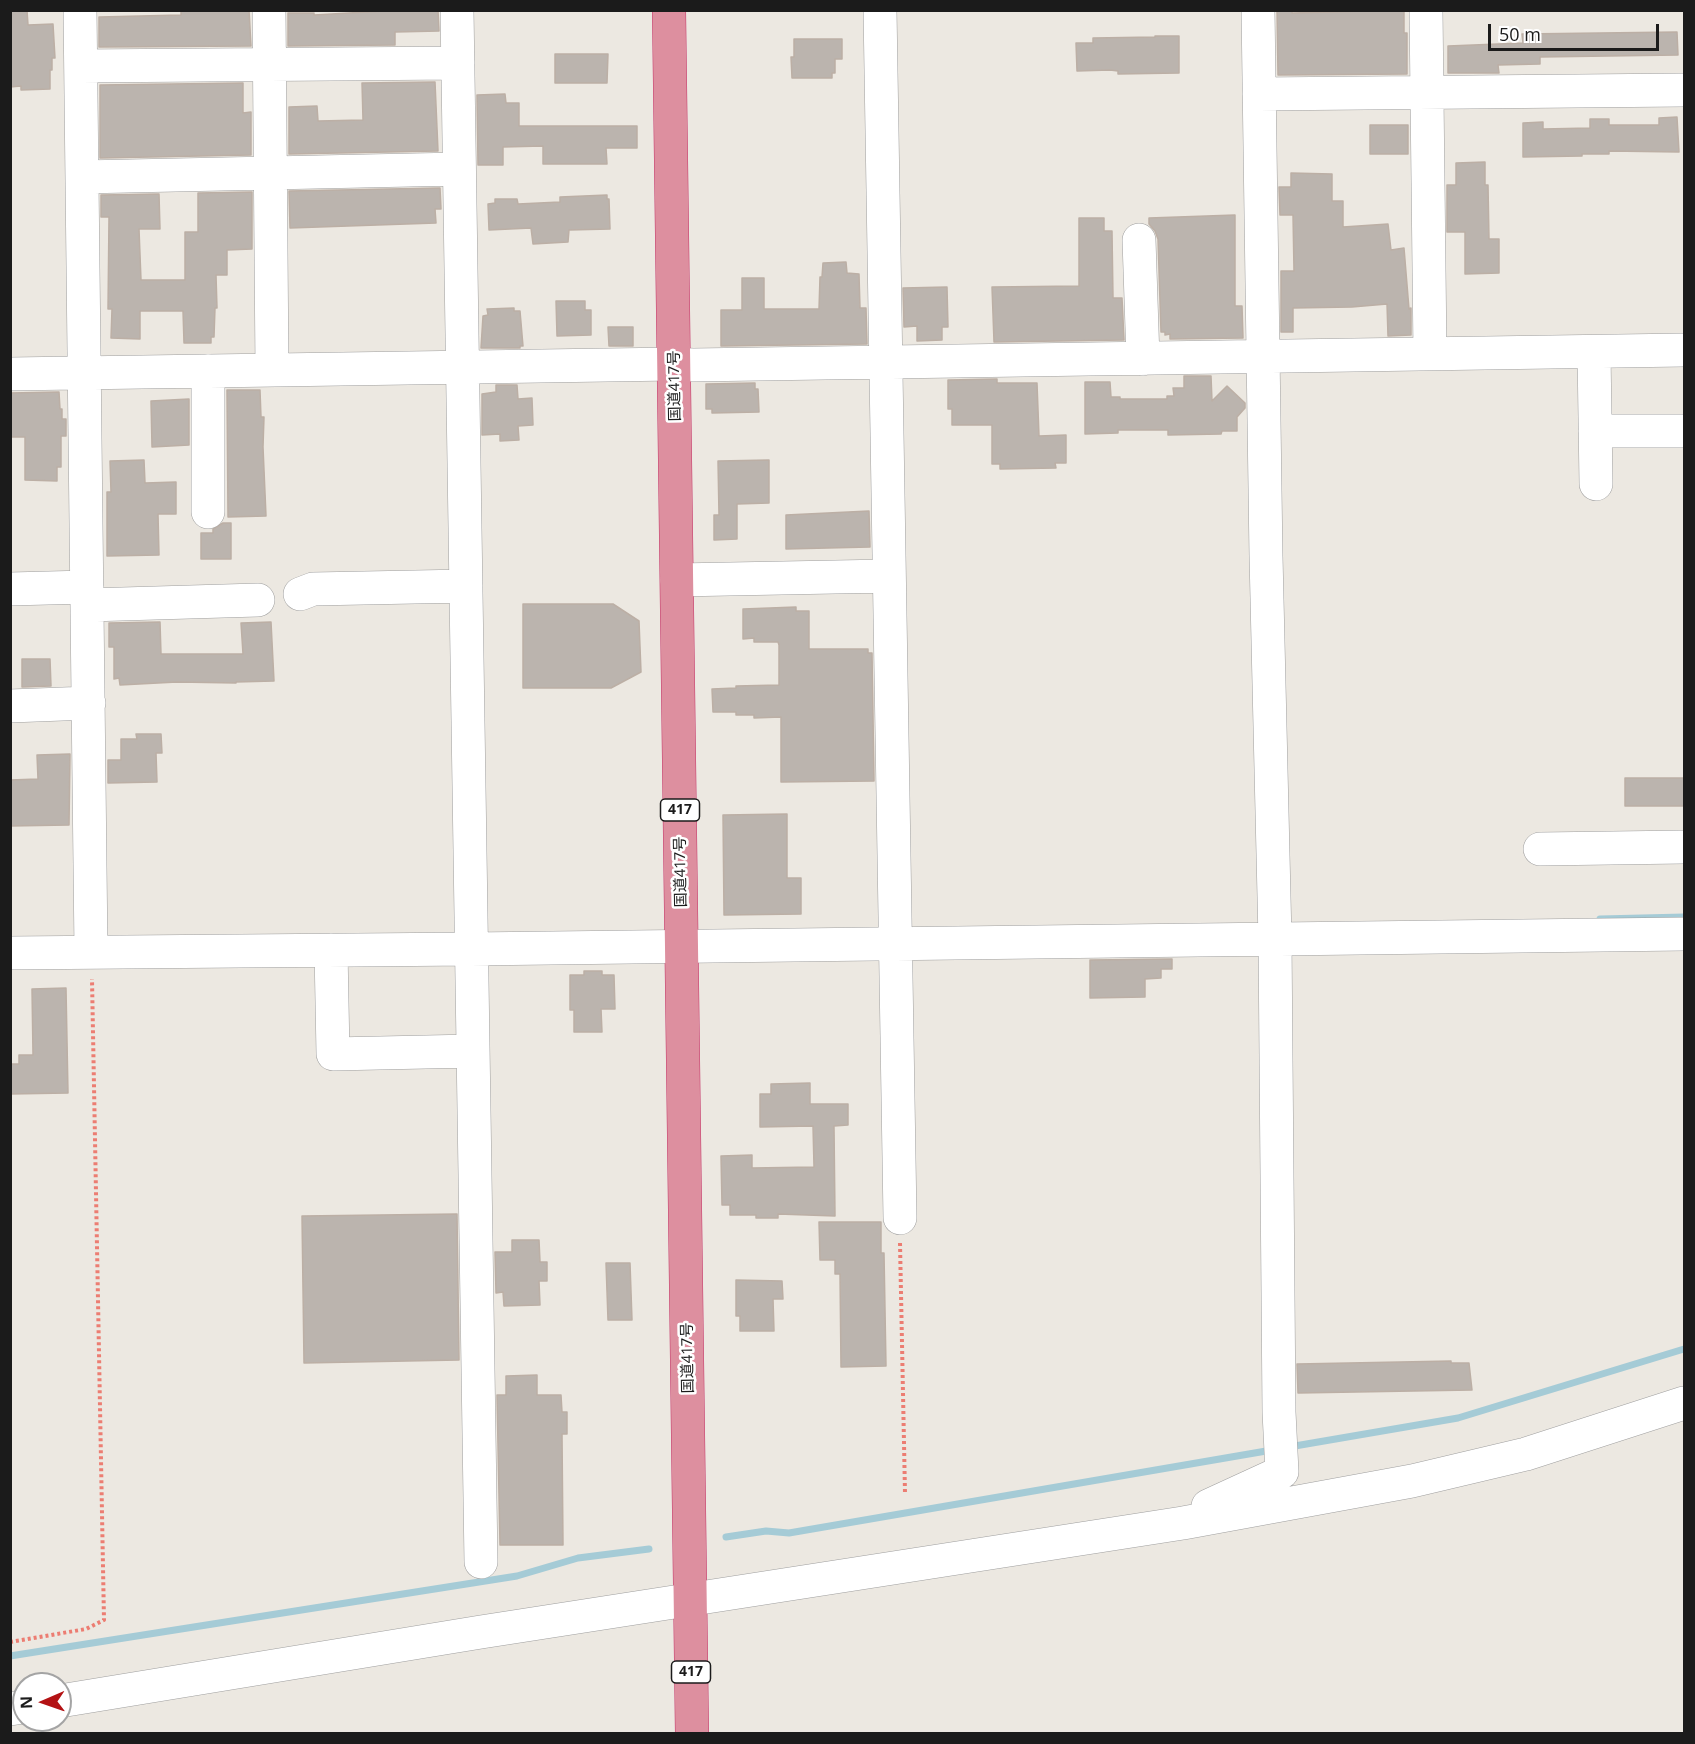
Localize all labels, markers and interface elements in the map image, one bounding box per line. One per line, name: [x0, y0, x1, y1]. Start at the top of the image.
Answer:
scale bar: [1491, 12, 1662, 50]
text: 50 m: [1499, 22, 1541, 46]
street label: 国道417号: [665, 350, 685, 422]
road number: 417: [660, 799, 700, 821]
street label: 国道417号: [671, 836, 691, 908]
street label: 国道417号: [678, 1322, 698, 1394]
road number: 417: [672, 1661, 710, 1683]
north arrow: [12, 1672, 72, 1732]
text: N: [15, 1696, 37, 1709]

